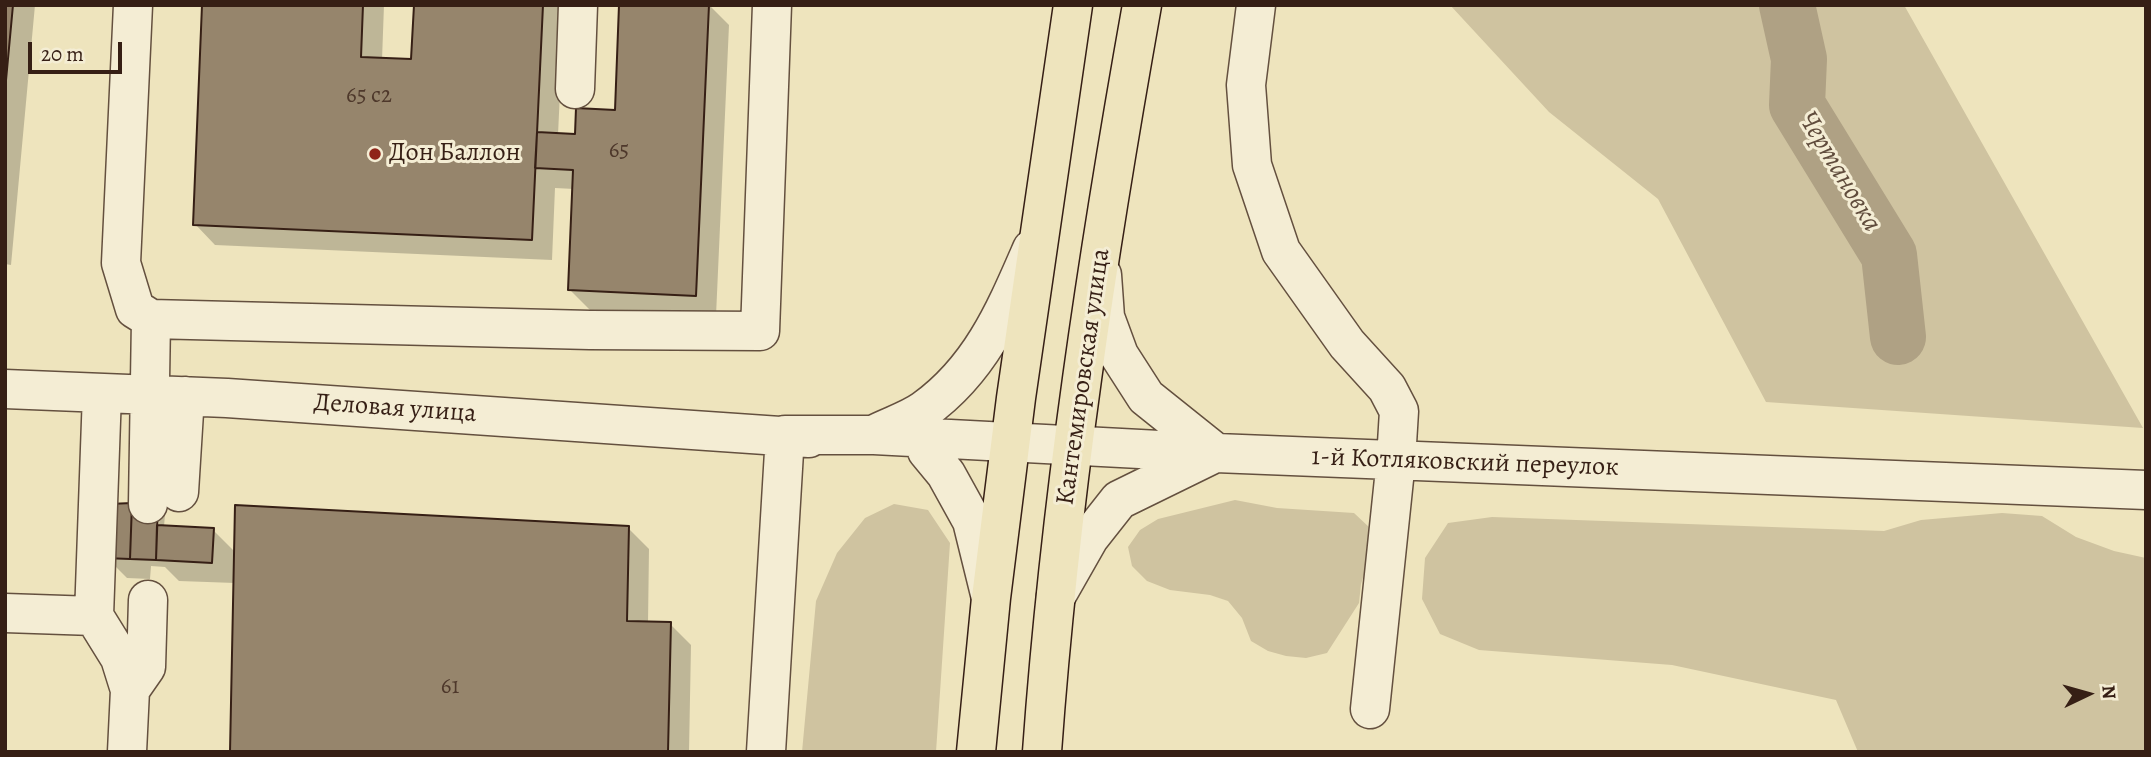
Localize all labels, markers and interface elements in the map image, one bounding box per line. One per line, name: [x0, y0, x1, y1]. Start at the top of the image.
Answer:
scale bar: [32, 28, 126, 72]
text: 20 m: [41, 40, 84, 68]
house number: 65 с2: [346, 82, 392, 110]
water label: Чертановка: [1790, 106, 1888, 238]
house number: 65: [609, 137, 629, 165]
place label: Дон Баллон: [389, 138, 521, 170]
marker: Дон Баллон: [367, 146, 383, 162]
street label: Кантемировская улица: [1051, 247, 1117, 507]
street label: Деловая улица: [313, 388, 477, 430]
street label: 1-й Котляковский переулок: [1311, 442, 1619, 484]
north arrow: [2053, 659, 2123, 729]
house number: 61: [441, 673, 459, 701]
text: N: [2095, 684, 2122, 700]

